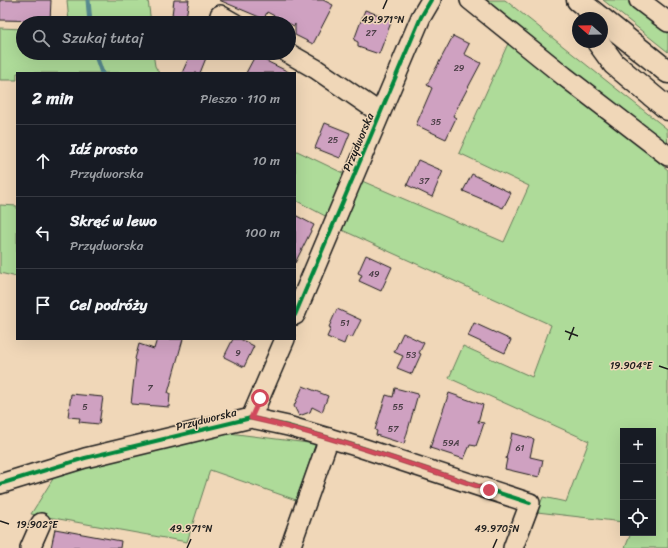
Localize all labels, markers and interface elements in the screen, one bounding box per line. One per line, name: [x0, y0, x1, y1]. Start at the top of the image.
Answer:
text: 49.971°N: [362, 11, 404, 29]
north arrow: [572, 12, 608, 48]
search box: [16, 16, 296, 60]
text: Szukaj tutaj: [62, 25, 143, 51]
house number: 27: [366, 25, 377, 41]
icon: search: [30, 27, 52, 49]
house number: 29: [454, 60, 465, 76]
text: 2 min: [32, 83, 73, 113]
text: Pieszo · 110 m: [200, 87, 280, 110]
street label: Przydworska: [338, 110, 379, 174]
house number: 35: [431, 114, 442, 130]
house number: 25: [328, 132, 339, 148]
text: Idź prosto: [70, 136, 138, 162]
text: 10 m: [253, 149, 280, 172]
icon: ahead: [32, 150, 54, 172]
text: Przydworska: [70, 162, 143, 185]
house number: 37: [419, 173, 430, 189]
text: Skręć w lewo: [70, 208, 157, 234]
text: 100 m: [245, 221, 280, 244]
icon: left: [32, 222, 54, 244]
text: Przydworska: [70, 234, 143, 257]
house number: 49: [368, 266, 380, 282]
text: Cel podróży: [70, 292, 147, 318]
icon: arrive: [32, 294, 54, 316]
house number: 51: [340, 315, 350, 331]
house number: 9: [235, 345, 241, 361]
house number: 53: [406, 347, 416, 363]
text: 19.904°E: [610, 357, 653, 375]
house number: 7: [147, 380, 153, 396]
route start: [251, 389, 269, 407]
house number: 5: [82, 399, 88, 415]
house number: 55: [393, 399, 404, 415]
street label: Przydworska: [174, 403, 239, 436]
house number: 57: [388, 421, 399, 437]
map controls: [620, 428, 656, 536]
button: +: [620, 428, 656, 464]
house number: 59A: [443, 435, 460, 451]
house number: 61: [516, 440, 525, 456]
button: −: [620, 464, 656, 500]
route end: [480, 481, 498, 499]
button: locate: [620, 500, 656, 536]
text: 19.902°E: [16, 516, 59, 534]
text: 49.971°N: [170, 520, 212, 538]
text: 49.970°N: [475, 520, 519, 538]

